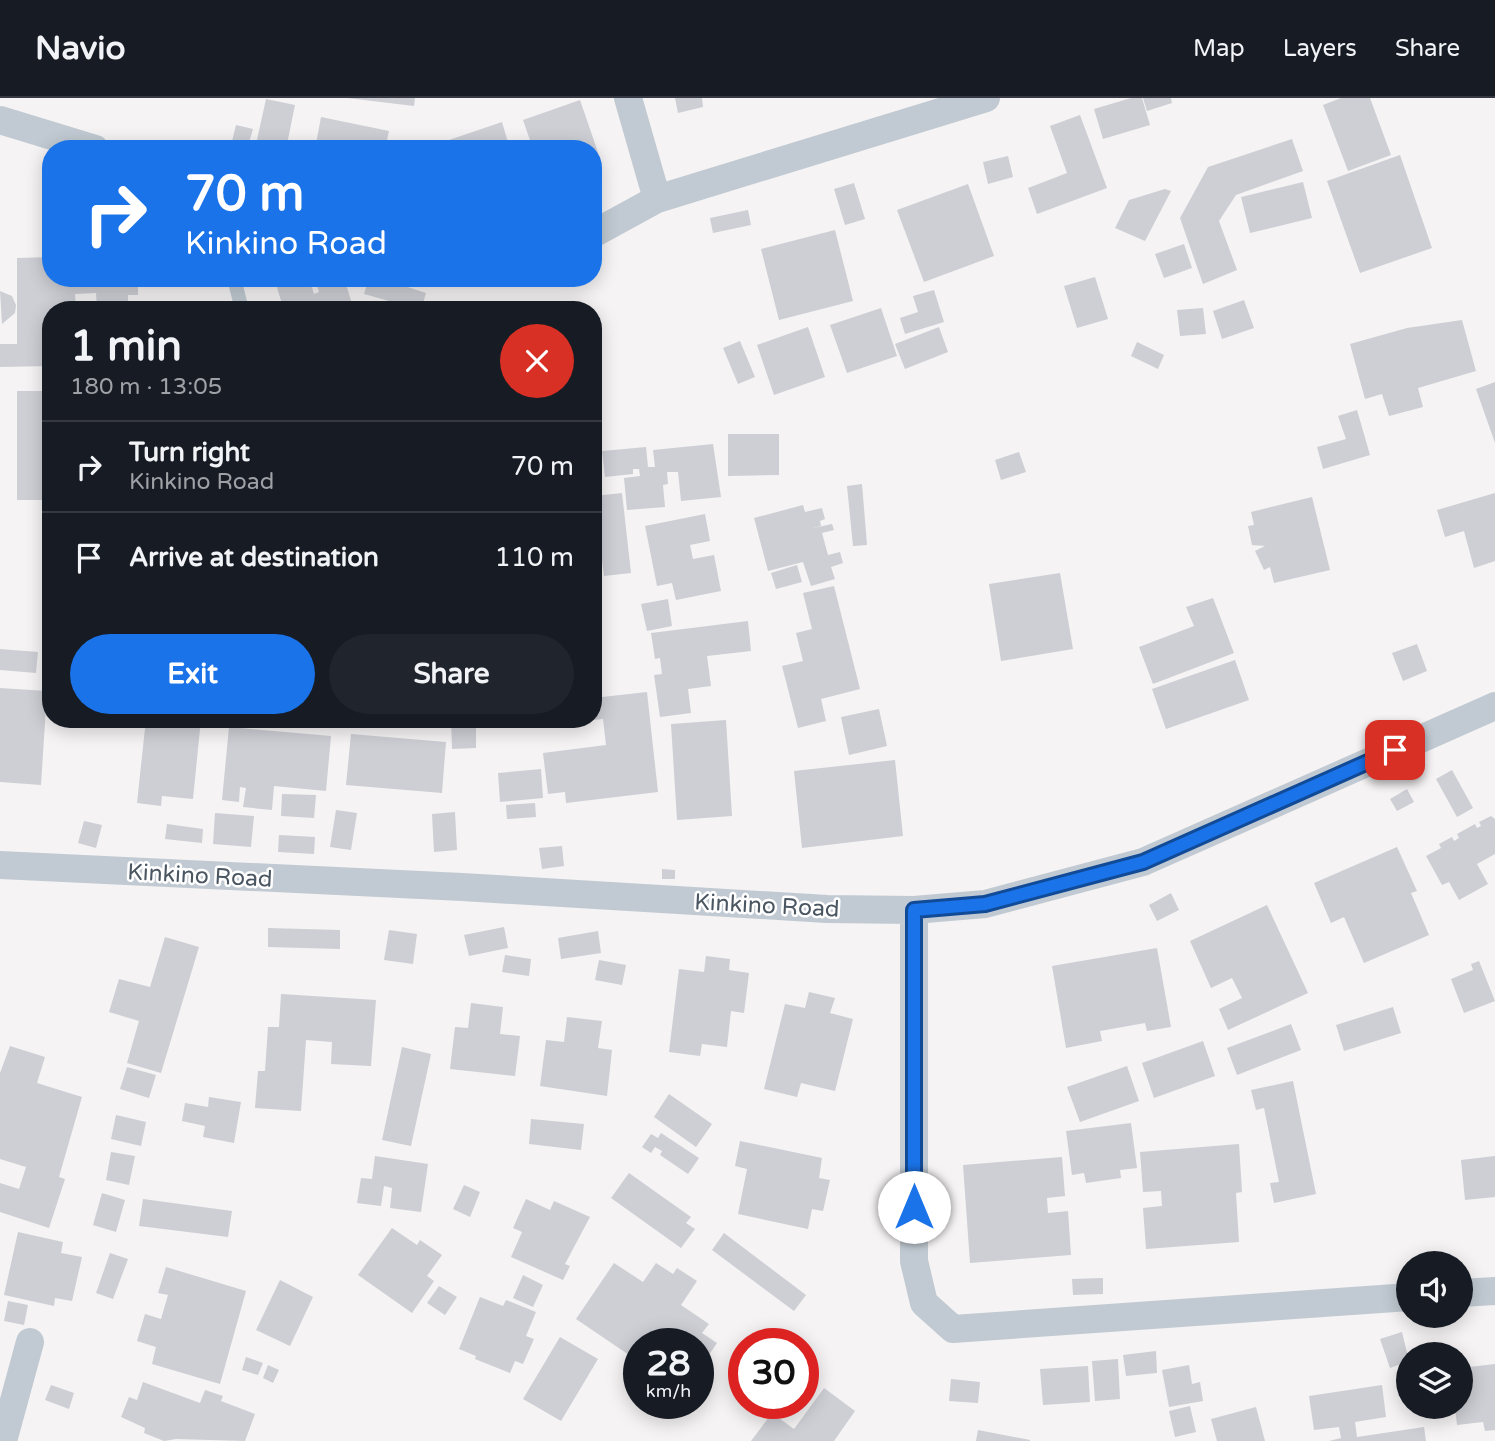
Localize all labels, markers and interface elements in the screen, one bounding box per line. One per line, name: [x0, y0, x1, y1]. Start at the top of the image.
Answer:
text: Navio: [35, 29, 126, 68]
text: Map: [1193, 34, 1245, 63]
text: Layers: [1283, 34, 1357, 63]
text: Share: [1395, 34, 1460, 63]
text: 70 m: [185, 165, 304, 224]
icon: right: [70, 168, 161, 259]
text: Kinkino Road: [185, 225, 387, 263]
text: 1 min: [70, 321, 182, 372]
button: close: [500, 324, 574, 398]
text: 180 m · 13:05: [70, 373, 222, 401]
text: Turn right: [129, 437, 250, 468]
icon: right: [70, 448, 108, 486]
text: 70 m: [511, 451, 574, 482]
text: Kinkino Road: [129, 468, 274, 496]
icon: arrive: [70, 539, 108, 577]
text: Arrive at destination: [129, 542, 379, 573]
text: 110 m: [494, 542, 574, 573]
button: Exit: [70, 634, 315, 714]
button: Share: [329, 634, 574, 714]
pin: [1365, 720, 1425, 780]
icon: arrive: [1376, 731, 1414, 769]
street label: Kinkino Road: [127, 858, 273, 894]
street label: Kinkino Road: [694, 888, 840, 924]
position arrow: [877, 1170, 951, 1244]
map controls: [1396, 1251, 1473, 1419]
button: sound: [1396, 1251, 1473, 1328]
speed limit sign: 30: [728, 1328, 819, 1419]
button: layers: [1396, 1342, 1473, 1419]
text: 28: [647, 1343, 690, 1385]
text: km/h: [646, 1380, 691, 1402]

